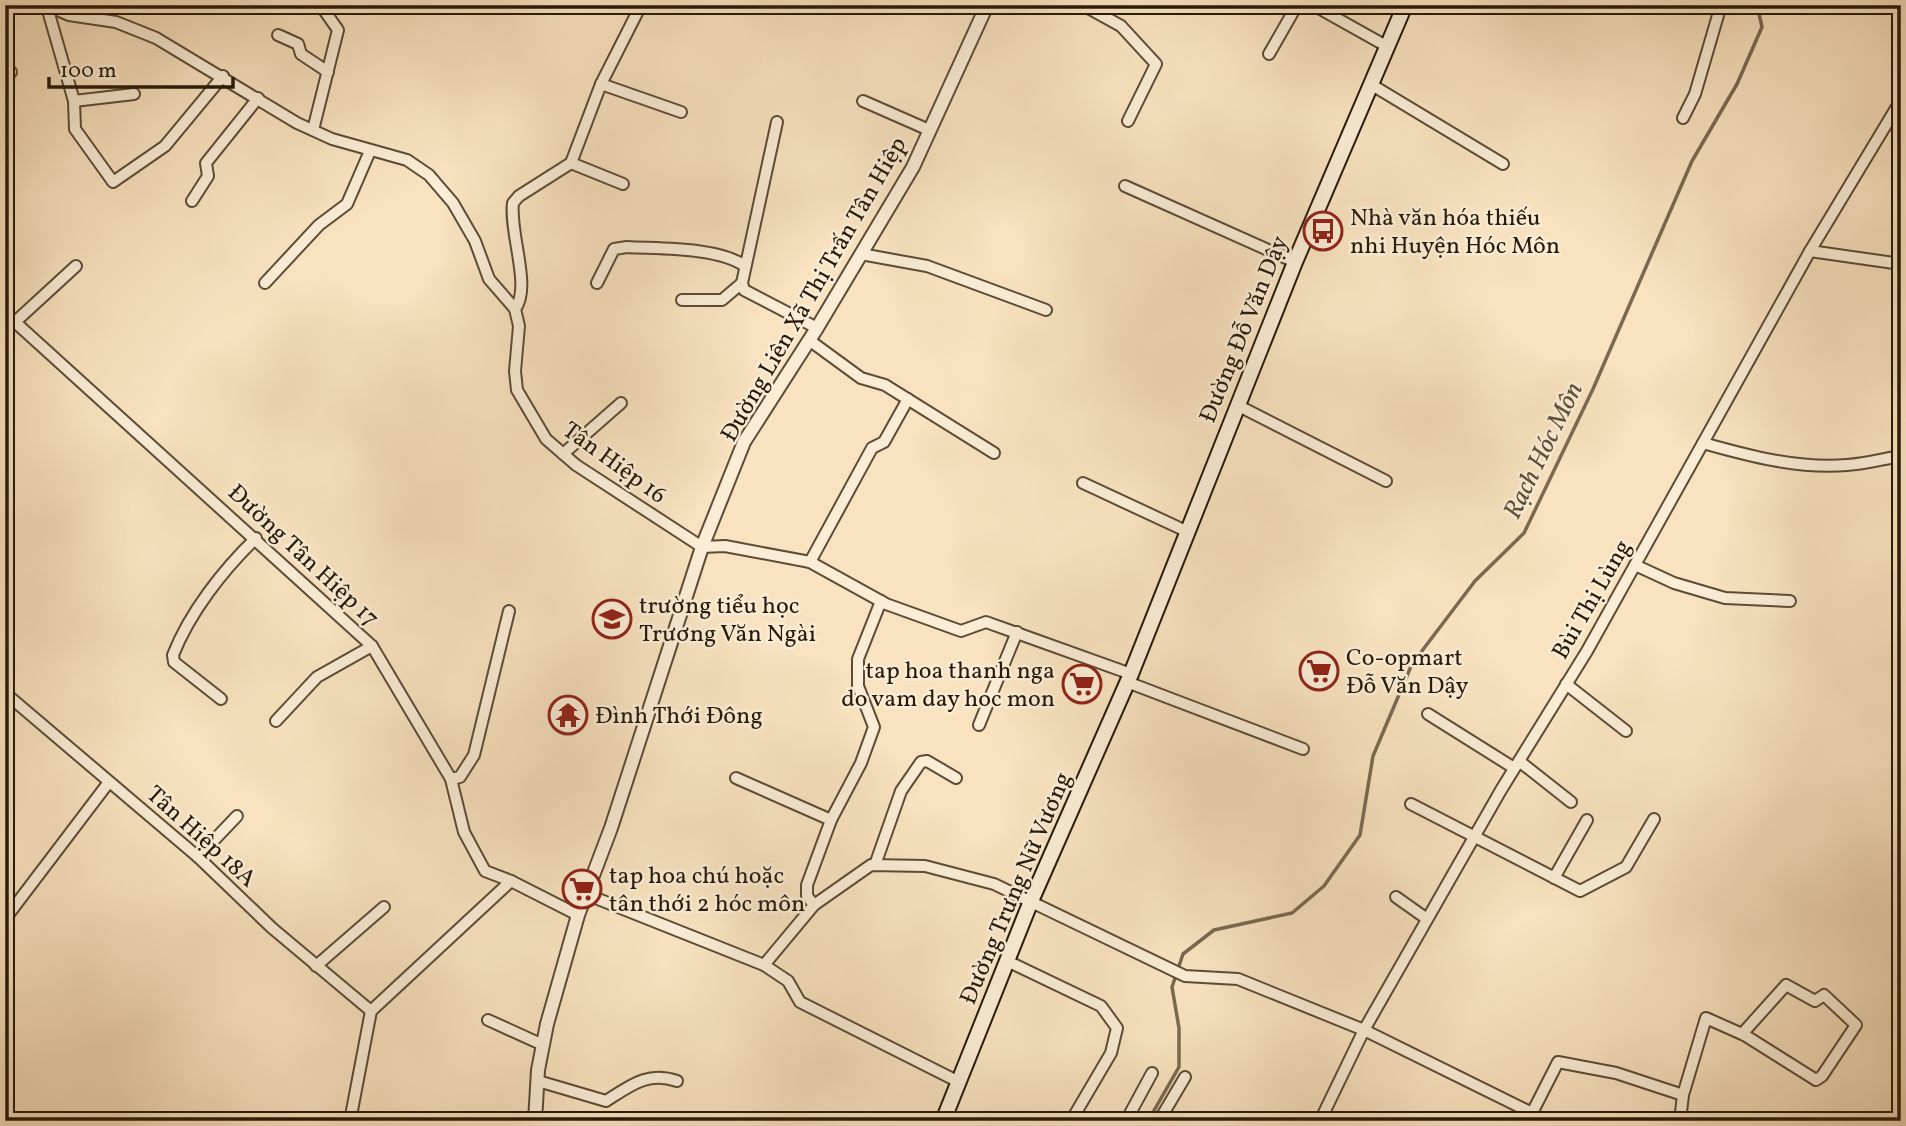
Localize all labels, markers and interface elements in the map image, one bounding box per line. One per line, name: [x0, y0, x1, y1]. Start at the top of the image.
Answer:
scale bar: [49, 46, 233, 90]
text: 100 m: [60, 57, 117, 86]
street label: Đường Liên Xã Thị Trấn Tân Hiệp: [713, 131, 916, 449]
place label: Nhà văn hóa thiếu nhi Huyện Hóc Môn: [1350, 202, 1560, 264]
bus stop icon: Nhà văn hóa thiếu nhi Huyện Hóc Môn: [1302, 210, 1344, 252]
street label: Đường Đỗ Văn Dậy: [1192, 231, 1298, 428]
water label: Rạch Hóc Môn: [1495, 376, 1592, 525]
street label: Tân Hiệp 16: [555, 414, 673, 513]
street label: Đường Tân Hiệp 17: [219, 477, 386, 636]
street label: Bùi Thị Lùng: [1545, 534, 1641, 666]
place label: trường tiểu học Trương Văn Ngài: [639, 590, 816, 652]
school or university icon: trường tiểu học Trương Văn Ngài: [591, 598, 633, 640]
place label: Co-opmart Đỗ Văn Dậy: [1346, 642, 1468, 704]
supermarket icon: Co-opmart Đỗ Văn Dậy: [1298, 650, 1340, 692]
place label: tap hoa thanh nga do vam day hoc mon: [841, 655, 1055, 717]
supermarket icon: tap hoa thanh nga do vam day hoc mon: [1061, 663, 1103, 705]
temple icon: Đình Thới Đông: [547, 694, 589, 736]
place label: Đình Thới Đông: [595, 700, 763, 734]
street label: Đường Trưng Nữ Vương: [952, 767, 1081, 1010]
street label: Tân Hiệp 18A: [138, 779, 263, 896]
place label: tap hoa chú hoặc tân thới 2 hóc môn: [609, 860, 805, 922]
supermarket icon: tap hoa chú hoặc tân thới 2 hóc môn: [561, 868, 603, 910]

